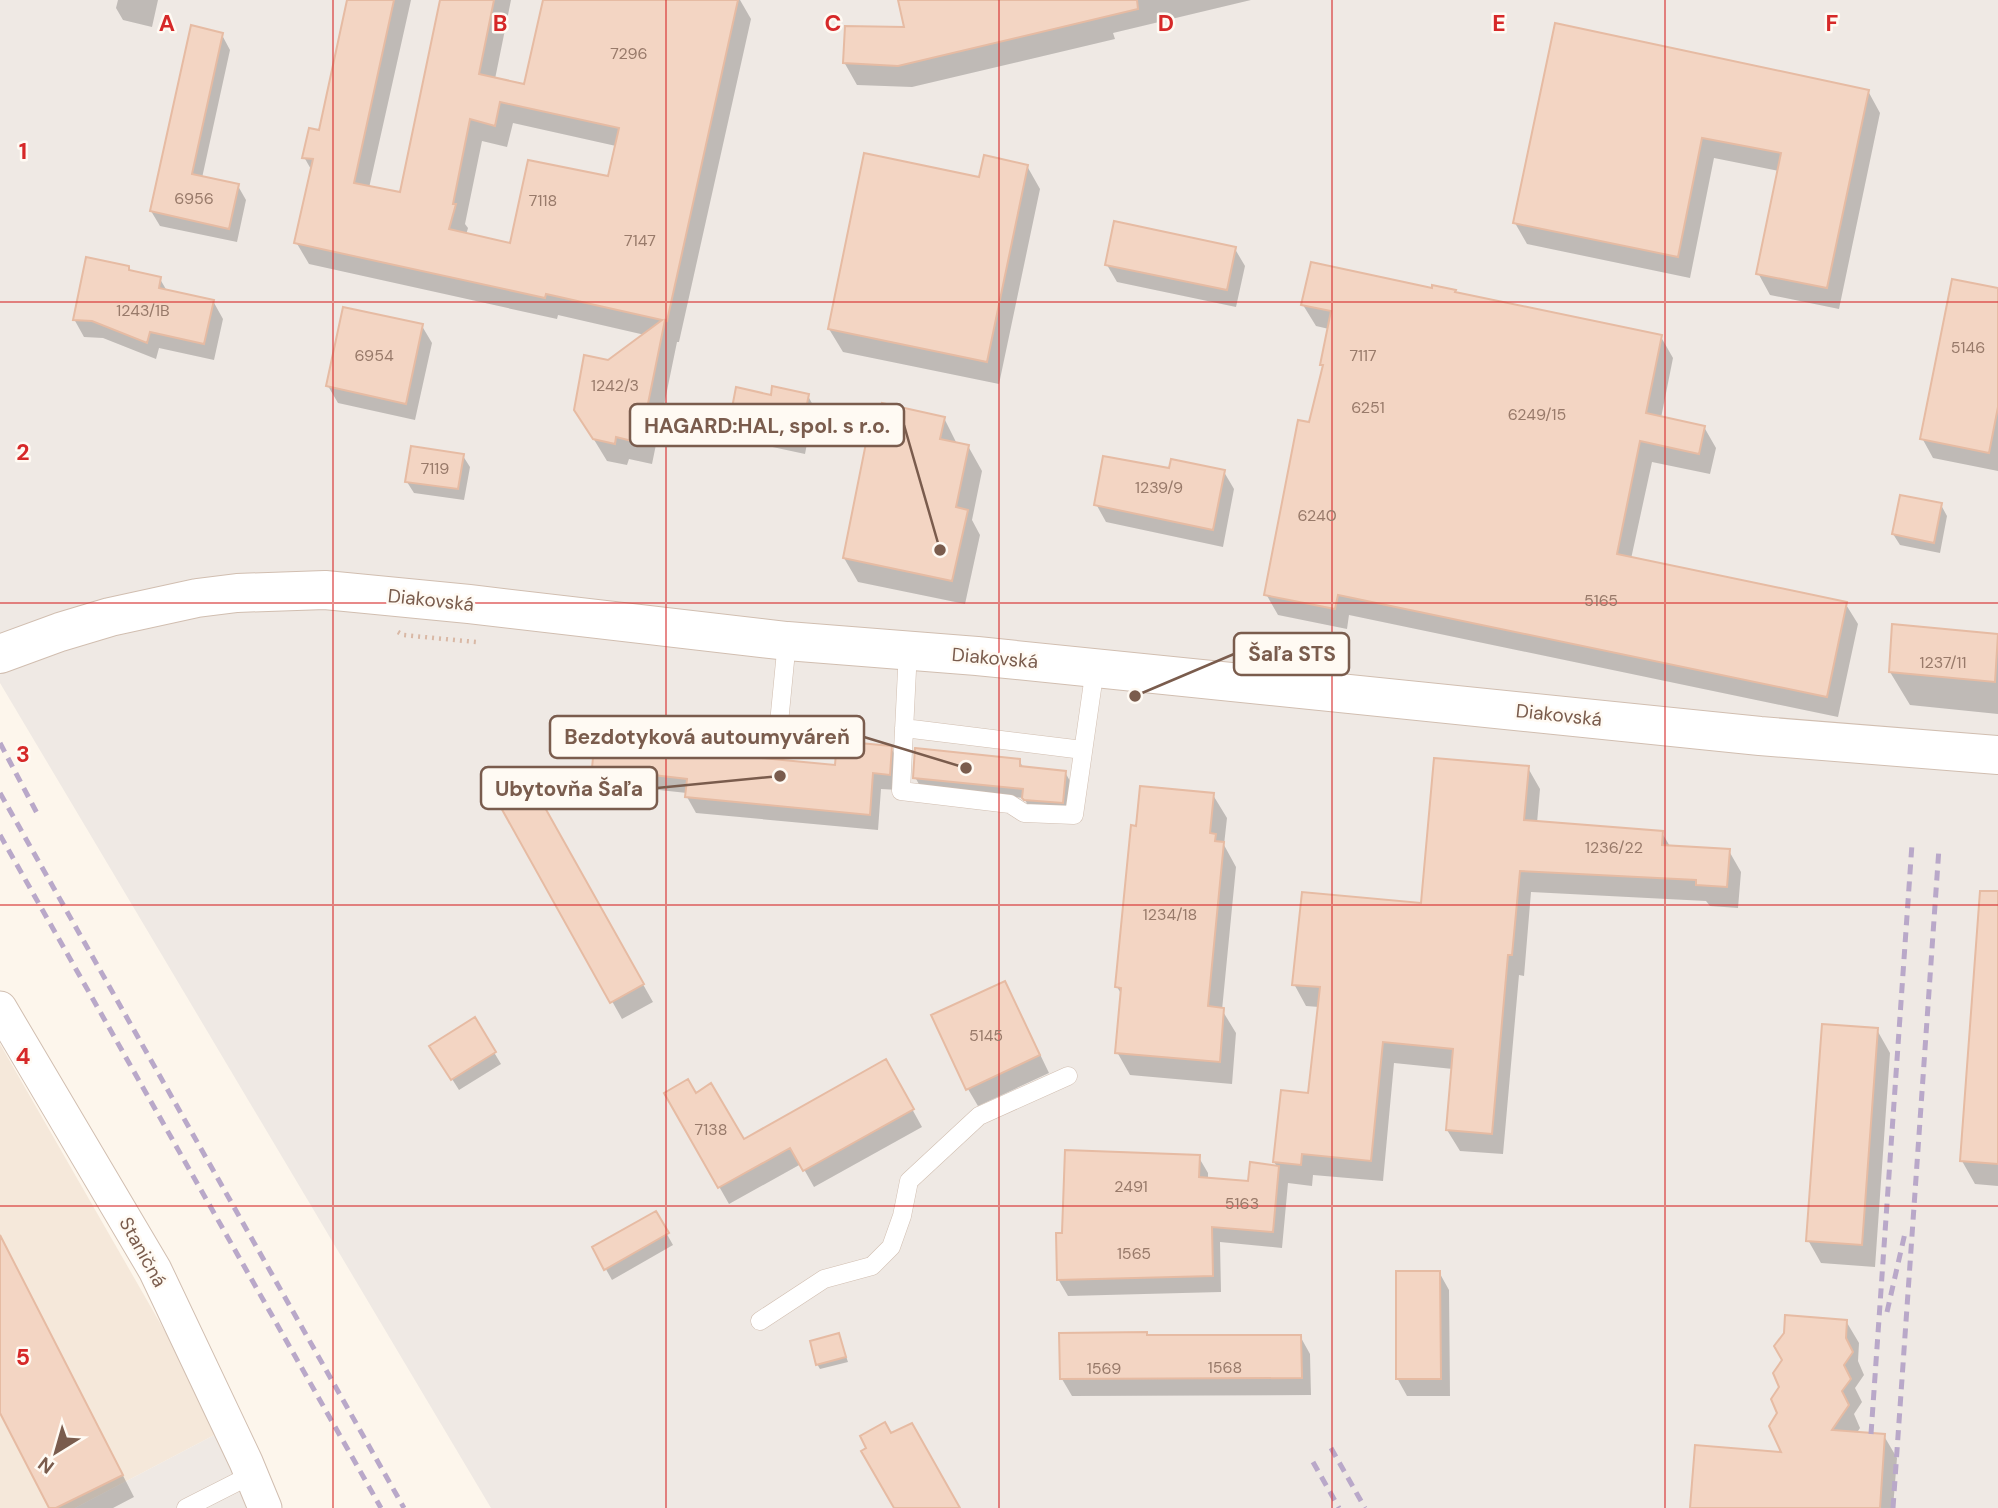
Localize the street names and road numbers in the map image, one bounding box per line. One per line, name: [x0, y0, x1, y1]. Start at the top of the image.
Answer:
street label: Diakovská: [387, 583, 475, 617]
street label: Diakovská: [951, 642, 1039, 674]
street label: Diakovská: [1515, 698, 1603, 732]
street label: Staničná: [114, 1213, 172, 1291]

